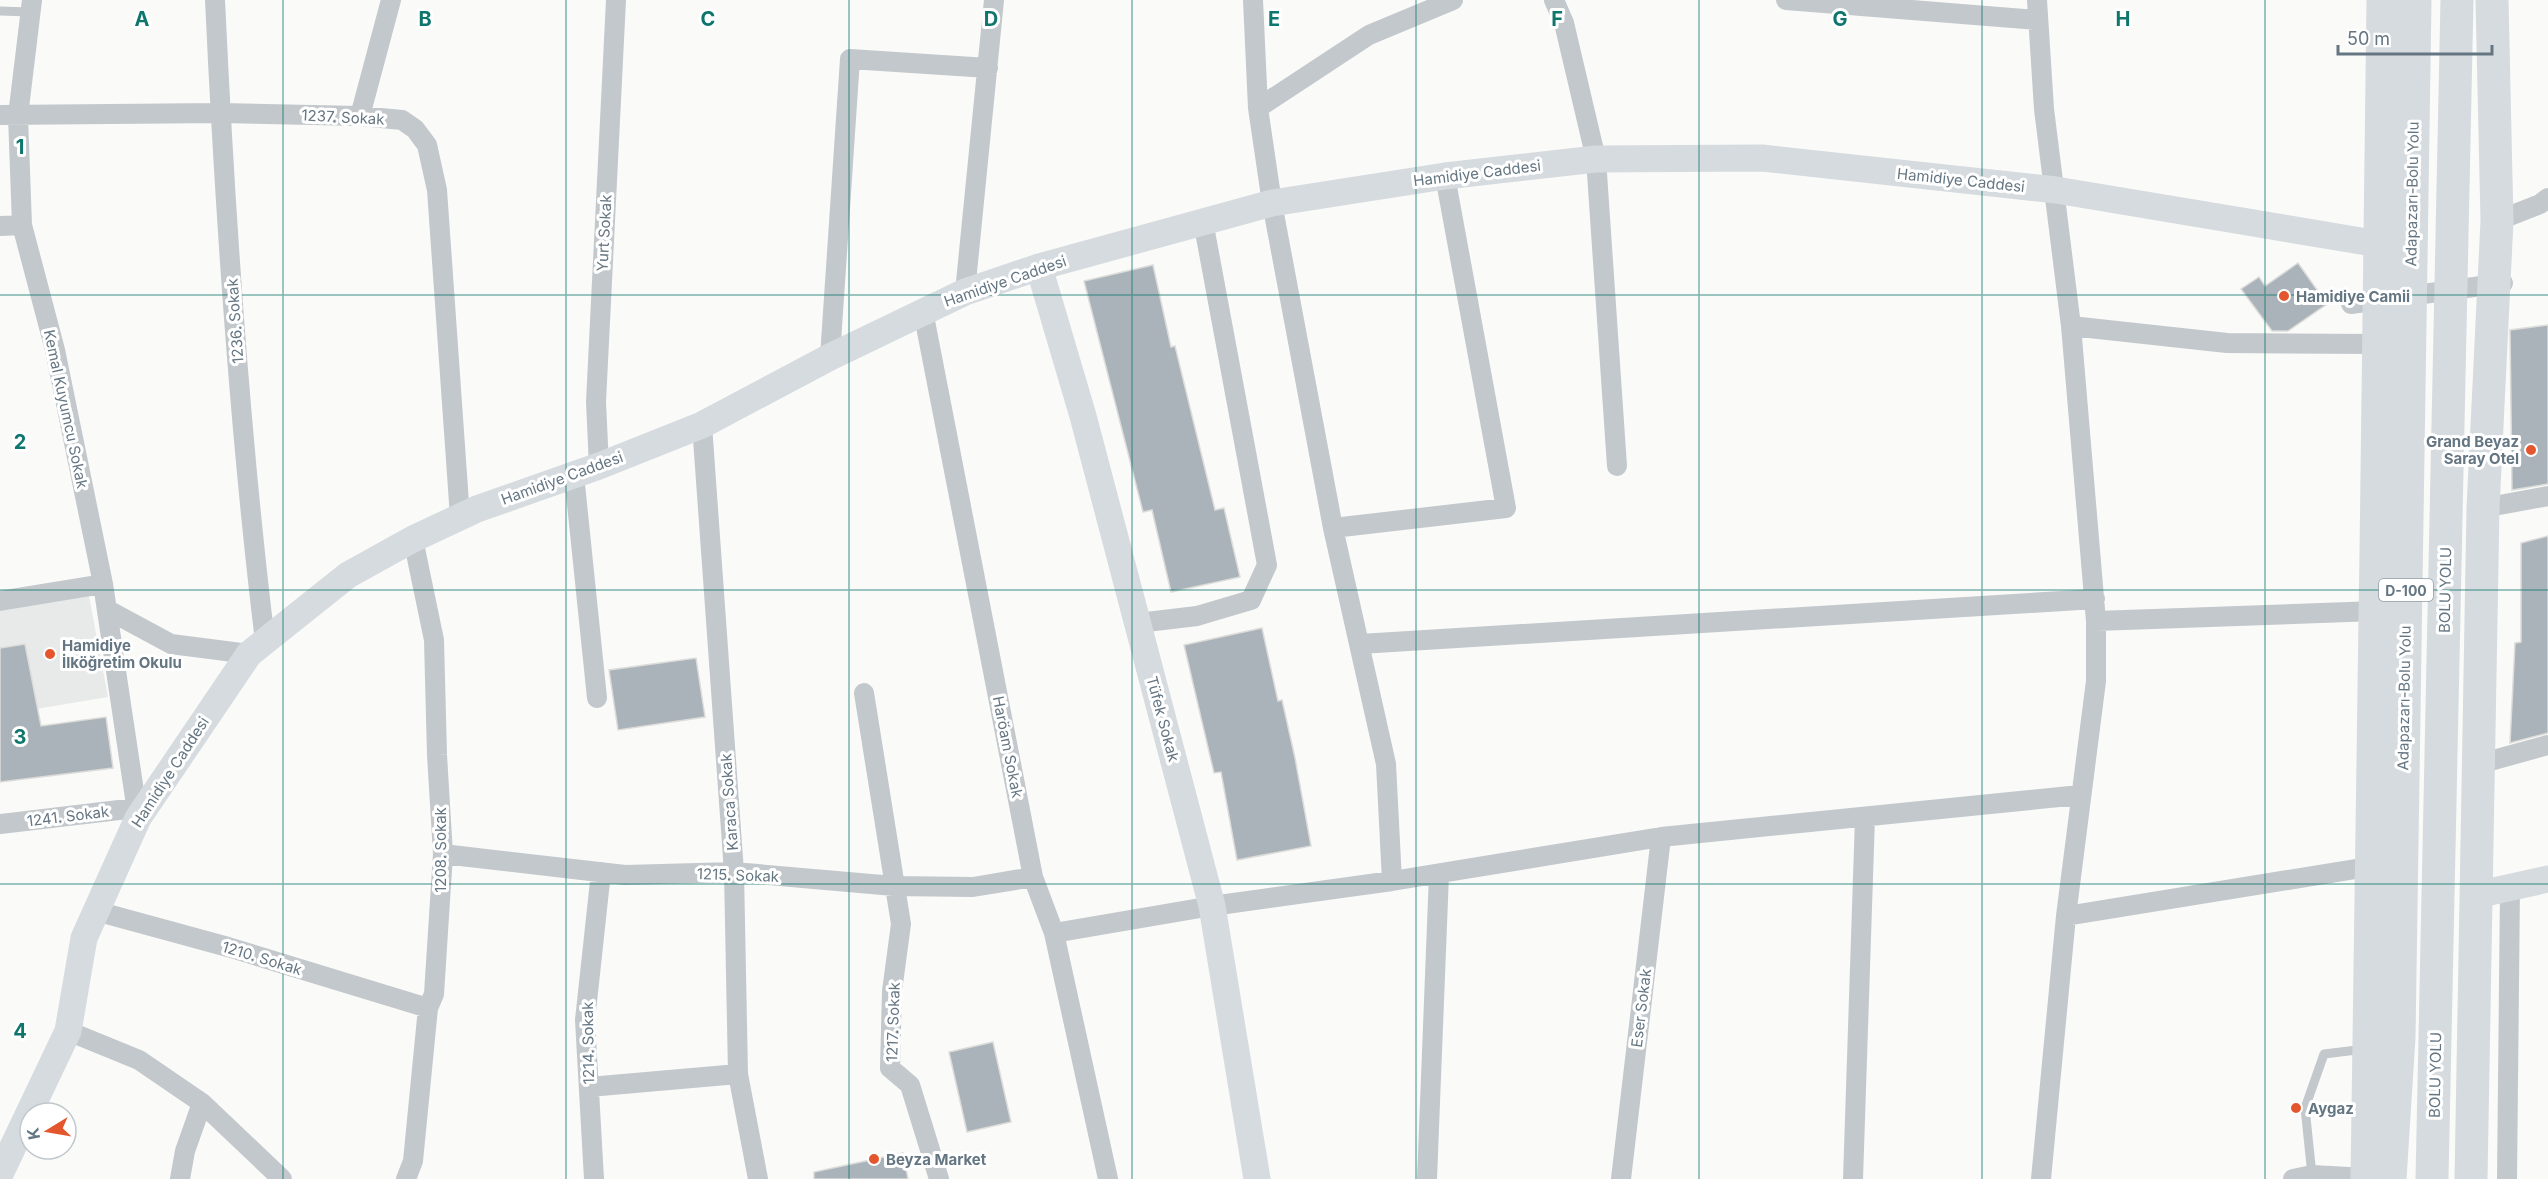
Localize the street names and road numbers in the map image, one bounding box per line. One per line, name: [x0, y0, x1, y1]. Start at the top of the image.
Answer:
street label: 1237. Sokak: [301, 105, 386, 129]
street label: Adapazarı-Bolu Yolu: [2401, 121, 2423, 267]
street label: Hamidiye Caddesi: [1412, 156, 1542, 190]
street label: Hamidiye Caddesi: [1896, 164, 2026, 196]
street label: Yurt Sokak: [592, 193, 616, 272]
street label: Hamidiye Caddesi: [941, 251, 1069, 311]
street label: 1236. Sokak: [222, 277, 247, 364]
street label: Kemal Kuyumcu Sokak: [40, 328, 92, 491]
street label: Hamidiye Caddesi: [498, 447, 626, 509]
street label: BOLU YOLU: [2435, 547, 2455, 633]
road number: D-100: [2379, 579, 2433, 601]
street label: Adapazarı-Bolu Yolu: [2393, 625, 2415, 771]
street label: Tüfek Sokak: [1142, 674, 1184, 765]
street label: Haröam Sokak: [989, 694, 1027, 800]
street label: Hamidiye Caddesi: [127, 713, 213, 831]
street label: Karaca Sokak: [716, 752, 742, 851]
street label: 1241. Sokak: [26, 801, 111, 830]
street label: 1208. Sokak: [431, 806, 450, 893]
street label: 1215. Sokak: [697, 864, 780, 886]
street label: 1210. Sokak: [220, 937, 305, 979]
street label: Eser Sokak: [1627, 967, 1655, 1048]
street label: 1217. Sokak: [882, 981, 904, 1062]
street label: 1214. Sokak: [578, 1001, 598, 1084]
street label: BOLU YOLU: [2425, 1032, 2445, 1118]

